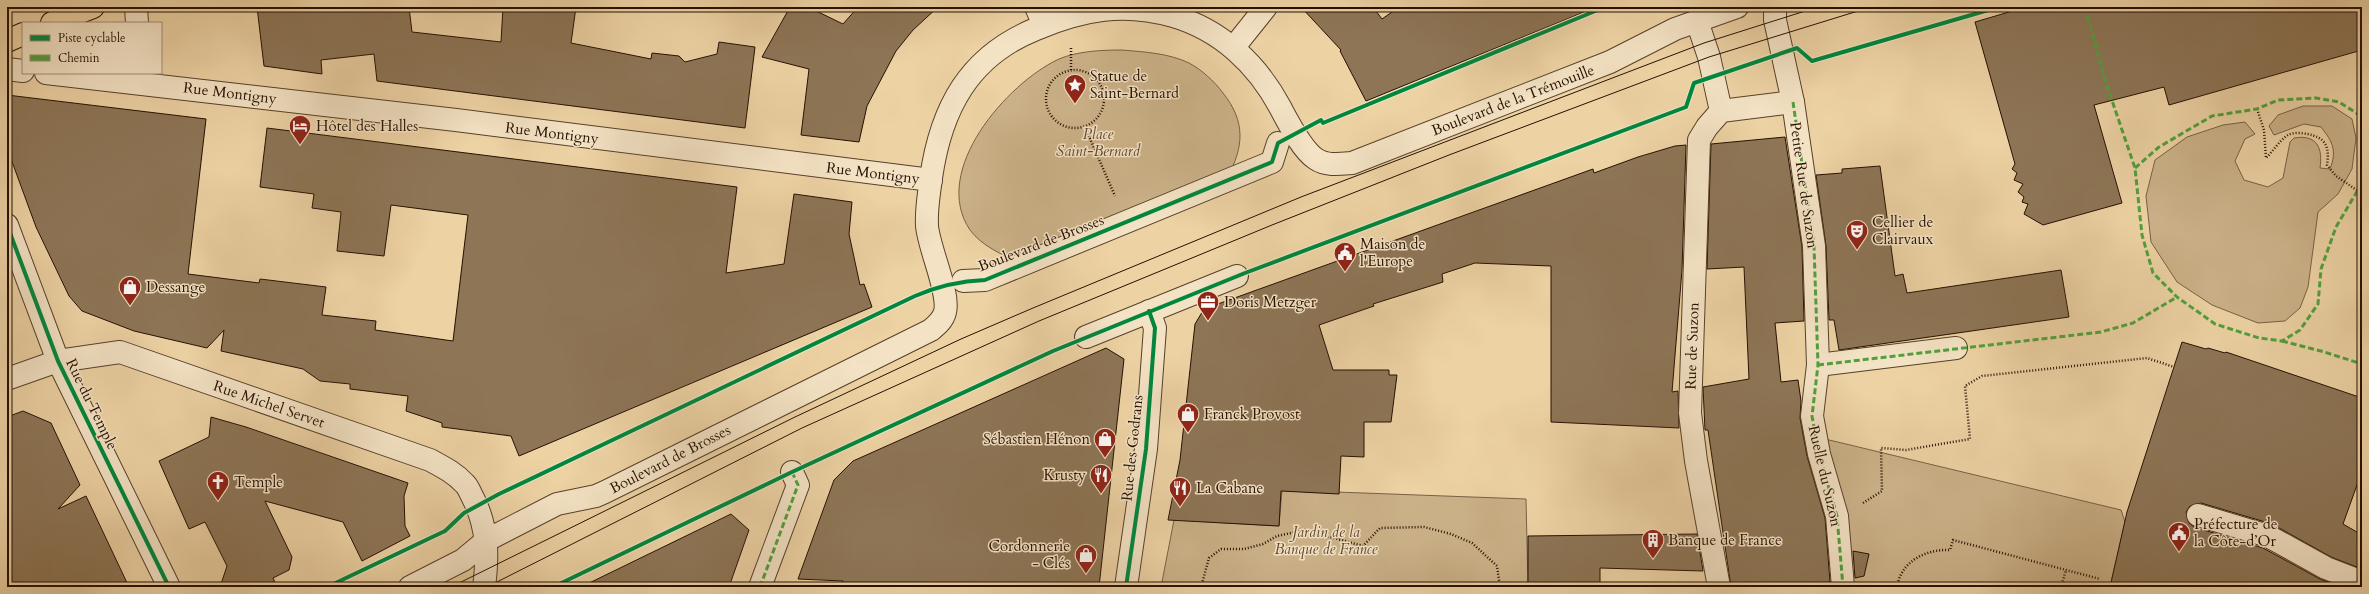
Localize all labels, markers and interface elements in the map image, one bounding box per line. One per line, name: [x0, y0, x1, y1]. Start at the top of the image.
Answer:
legend: [22, 22, 162, 74]
text: Piste cyclable: [58, 30, 125, 46]
text: Chemin: [58, 50, 100, 66]
street label: Boulevard de la Trémouille: [1429, 60, 1597, 140]
place label: Statue de Saint-Bernard: [1090, 66, 1179, 103]
place icon: Statue de Saint-Bernard: [1062, 72, 1088, 105]
street label: Rue Montigny: [182, 77, 278, 109]
hotel icon: Hôtel des Halles: [287, 113, 313, 146]
place label: Hôtel des Halles: [316, 116, 418, 136]
street label: Rue Montigny: [504, 117, 600, 149]
street label: Petite Rue de Suzon: [1785, 120, 1823, 250]
park label: Place Saint-Bernard: [1056, 124, 1141, 161]
street label: Rue Montigny: [825, 157, 921, 189]
street label: Boulevard de Brosses: [975, 210, 1107, 276]
place label: Cellier de Clairvaux: [1872, 212, 1934, 249]
theatre icon: Cellier de Clairvaux: [1844, 218, 1870, 251]
place label: Maison de l'Europe: [1360, 234, 1425, 271]
public building icon: Maison de l'Europe: [1332, 240, 1358, 273]
shop icon: Dessange: [117, 274, 143, 307]
place label: Dessange: [146, 277, 205, 297]
office icon: Doris Metzger: [1195, 289, 1221, 322]
place label: Doris Metzger: [1224, 292, 1317, 312]
street label: Rue de Suzon: [1680, 302, 1704, 390]
street label: Rue du Temple: [61, 355, 123, 453]
street label: Rue Michel Servet: [211, 376, 328, 432]
street label: Rue des Godrans: [1116, 394, 1148, 502]
shop icon: Franck Provost: [1175, 401, 1201, 434]
place label: Franck Provost: [1204, 404, 1300, 424]
street label: Boulevard de Brosses: [606, 420, 734, 498]
street label: Ruelle du Suzon: [1804, 423, 1846, 529]
shop icon: Sébastien Hénon: [1092, 426, 1118, 459]
place label: Sébastien Hénon: [983, 429, 1090, 449]
restaurant icon: Krusty: [1088, 462, 1114, 495]
place label: Krusty: [1043, 465, 1086, 485]
church icon: Temple: [205, 469, 231, 502]
place label: Temple: [234, 472, 283, 492]
restaurant icon: La Cabane: [1167, 475, 1193, 508]
place label: La Cabane: [1196, 478, 1264, 498]
place label: Préfecture de la Côte-d’Or: [2194, 514, 2278, 551]
public building icon: Préfecture de la Côte-d’Or: [2166, 520, 2192, 553]
park label: Jardin de la Banque de France: [1275, 522, 1378, 559]
building icon: Banque de France: [1640, 527, 1666, 560]
place label: Banque de France: [1668, 530, 1782, 550]
place label: Cordonnerie - Clés: [988, 536, 1070, 573]
shop icon: Cordonnerie - Clés: [1073, 542, 1099, 575]

